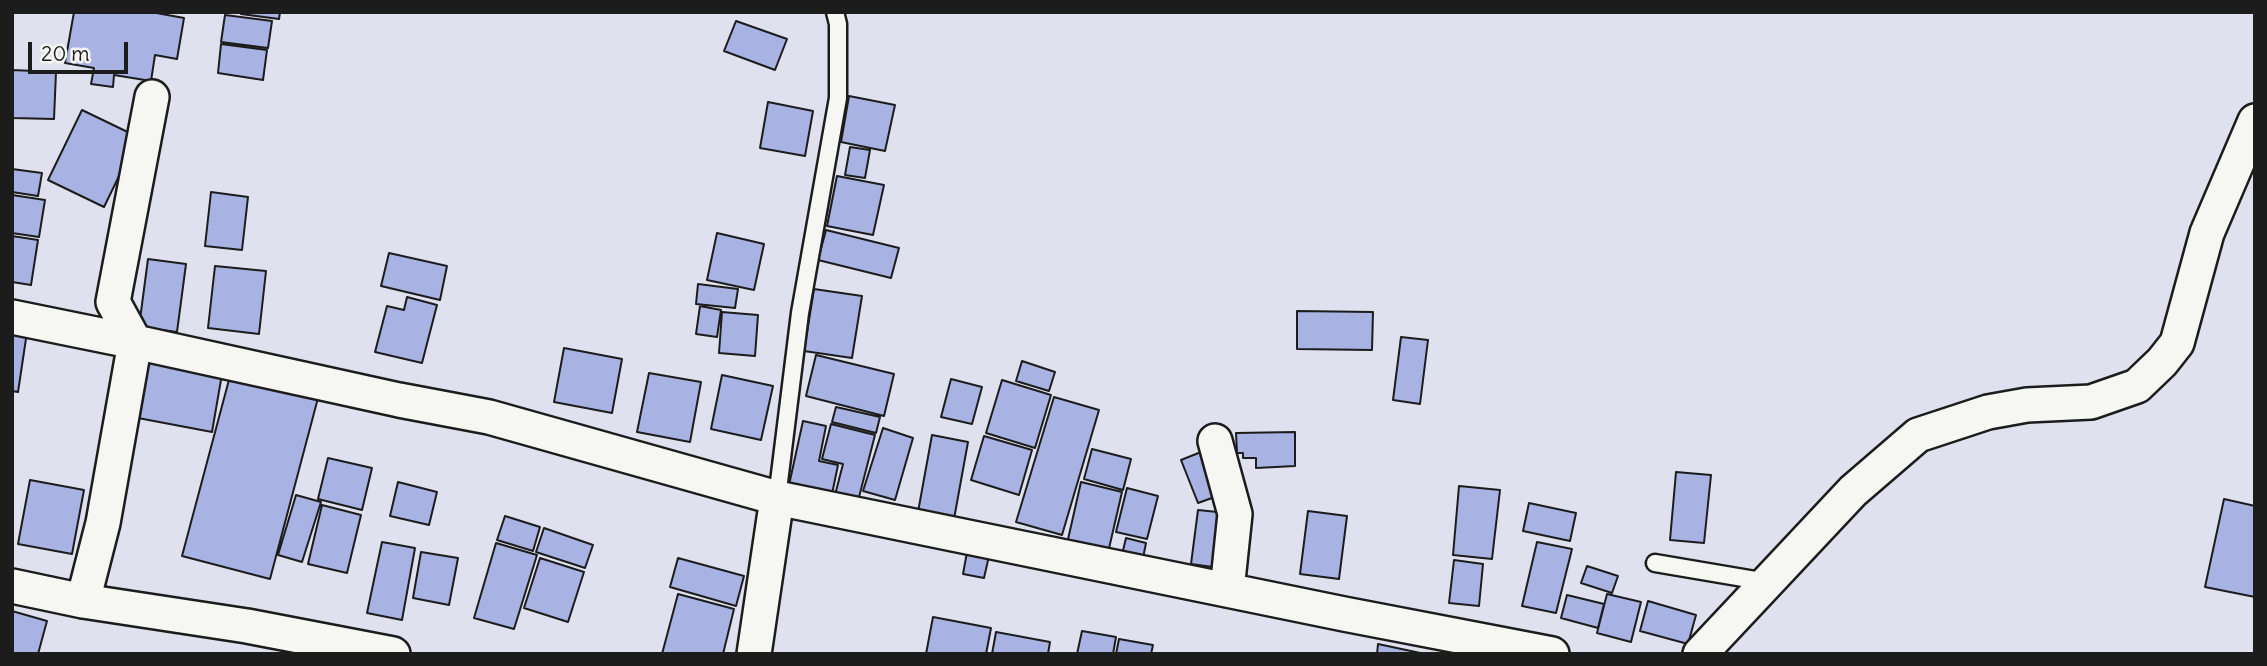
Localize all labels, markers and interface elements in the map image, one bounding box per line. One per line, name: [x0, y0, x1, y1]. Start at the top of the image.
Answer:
scale bar: [32, 28, 131, 72]
text: 20 m: [41, 40, 90, 67]

